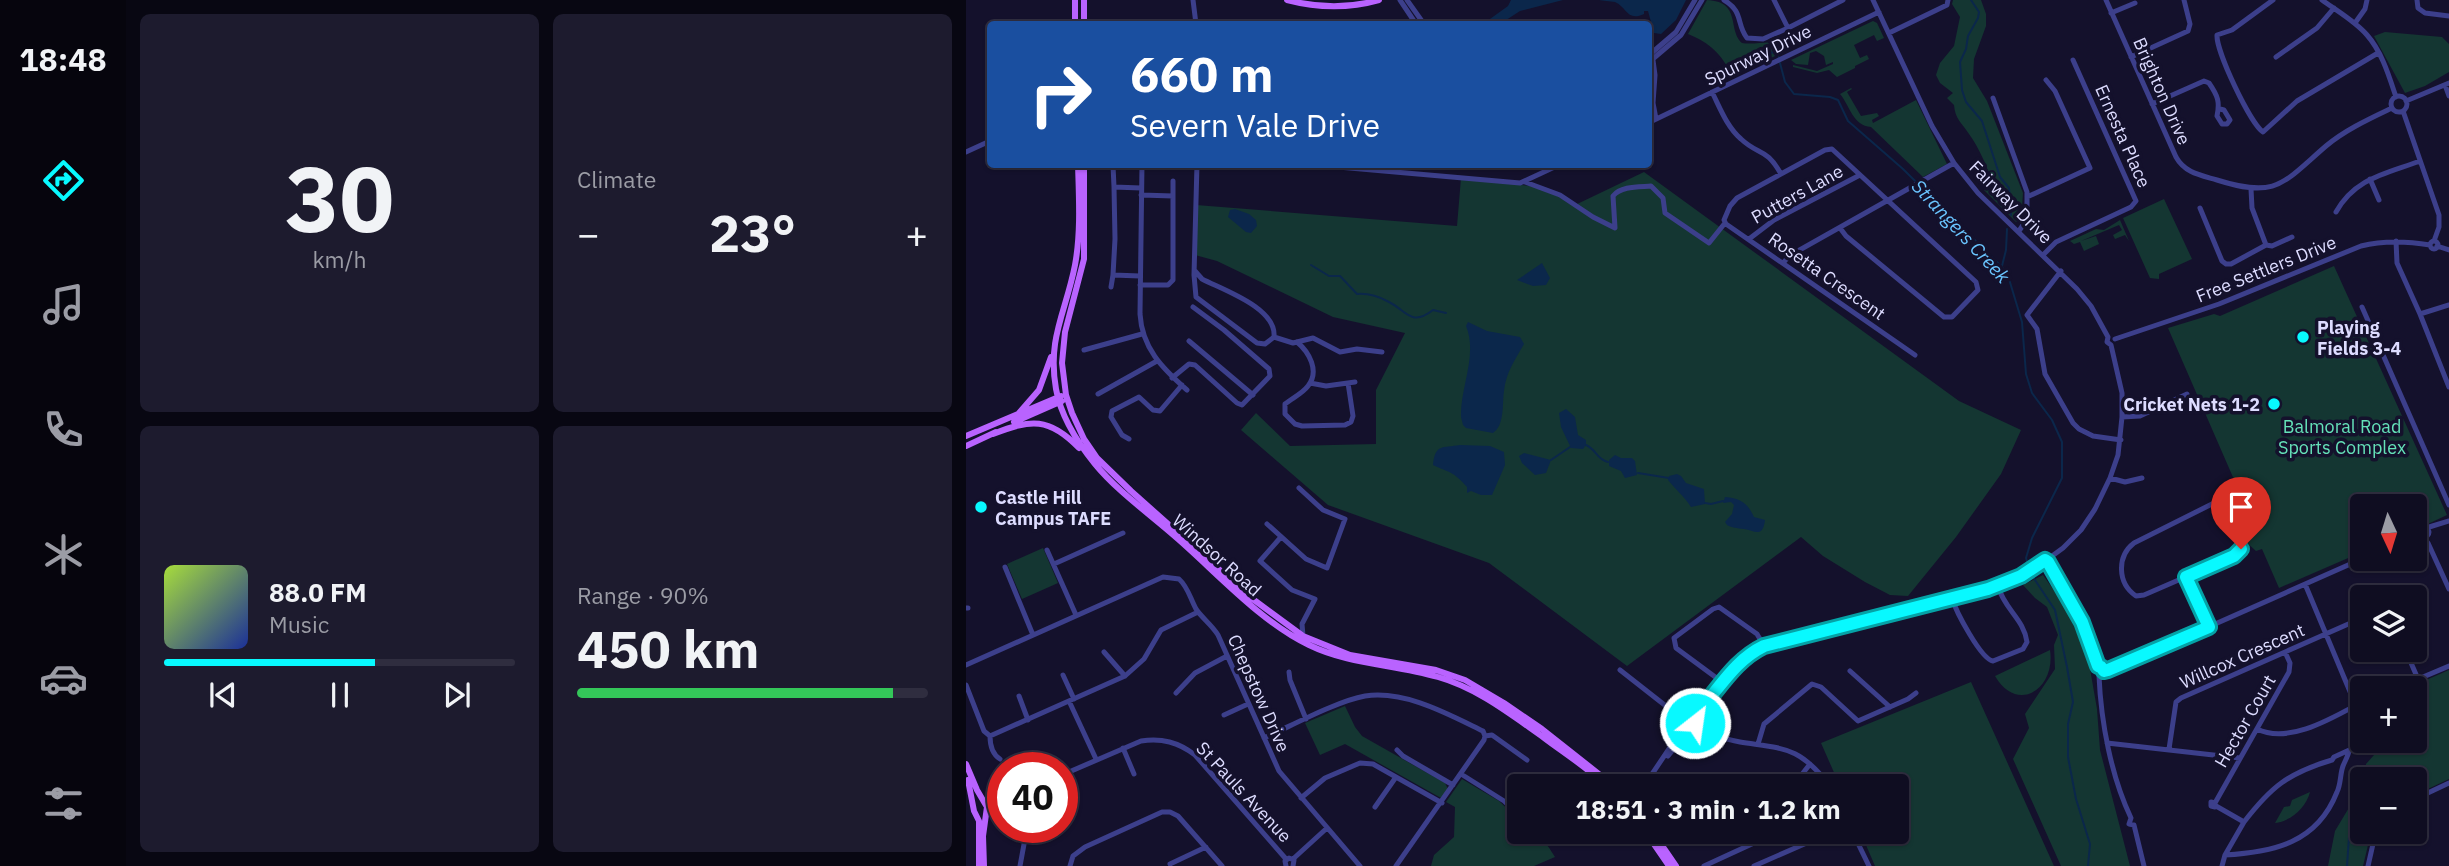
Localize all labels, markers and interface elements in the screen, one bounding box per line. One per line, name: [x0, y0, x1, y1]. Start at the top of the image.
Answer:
street label: Spurway Drive: [1701, 19, 1815, 91]
street label: Brighton Drive: [2128, 34, 2196, 148]
text: 18:48: [19, 38, 107, 80]
text: 660 m: [1130, 42, 1274, 105]
icon: right: [1015, 49, 1106, 140]
street label: Ernesta Place: [2090, 81, 2156, 191]
text: Severn Vale Drive: [1130, 104, 1380, 146]
text: 30: [285, 139, 394, 257]
icon: directions: [39, 156, 88, 205]
street label: Fairway Drive: [1965, 156, 2058, 249]
street label: Putters Lane: [1747, 159, 1847, 229]
text: Climate: [577, 164, 656, 194]
water label: Strangers Creek: [1907, 174, 2016, 289]
text: 23°: [709, 199, 796, 266]
text: −: [577, 209, 600, 258]
text: +: [905, 209, 928, 258]
street label: Rosetta Crescent: [1764, 227, 1890, 325]
street label: Free Settlers Drive: [2193, 230, 2340, 308]
text: km/h: [312, 244, 367, 274]
icon: music: [39, 280, 88, 329]
place label: Playing Fields 3-4: [2317, 316, 2402, 360]
marker: Playing Fields 3-4: [2295, 329, 2311, 345]
place label: Cricket Nets 1-2: [2123, 393, 2260, 416]
marker: Cricket Nets 1-2: [2266, 396, 2282, 412]
icon: phone: [39, 405, 88, 454]
park label: Balmoral Road Sports Complex: [2278, 415, 2406, 459]
pin: [2211, 477, 2271, 549]
place label: Castle Hill Campus TAFE: [995, 486, 1111, 530]
icon: arrive: [2222, 488, 2260, 526]
north arrow: [2350, 494, 2427, 570]
map controls: [2350, 494, 2427, 844]
marker: Castle Hill Campus TAFE: [973, 499, 989, 515]
street label: Windsor Road: [1168, 509, 1266, 601]
icon: climate: [39, 530, 88, 579]
text: 88.0 FM: [269, 575, 367, 609]
text: Range · 90%: [577, 580, 709, 610]
button: layers: [2350, 585, 2427, 662]
text: Music: [269, 609, 329, 639]
text: 450 km: [577, 615, 759, 682]
street label: Willcox Crescent: [2176, 618, 2308, 694]
street label: Chepstow Drive: [1223, 631, 1295, 756]
icon: car: [39, 654, 88, 703]
street label: Hector Court: [2209, 671, 2281, 771]
icon: previous: [204, 676, 242, 714]
icon: pause: [321, 676, 359, 714]
icon: next: [438, 676, 476, 714]
button: +: [2350, 676, 2427, 753]
position arrow: [1658, 686, 1732, 760]
street label: St Pauls Avenue: [1191, 737, 1297, 847]
speed limit sign: 40: [987, 752, 1078, 843]
button: −: [2350, 767, 2427, 844]
icon: filters: [39, 779, 88, 828]
text: 18:51 · 3 min · 1.2 km: [1575, 792, 1841, 826]

